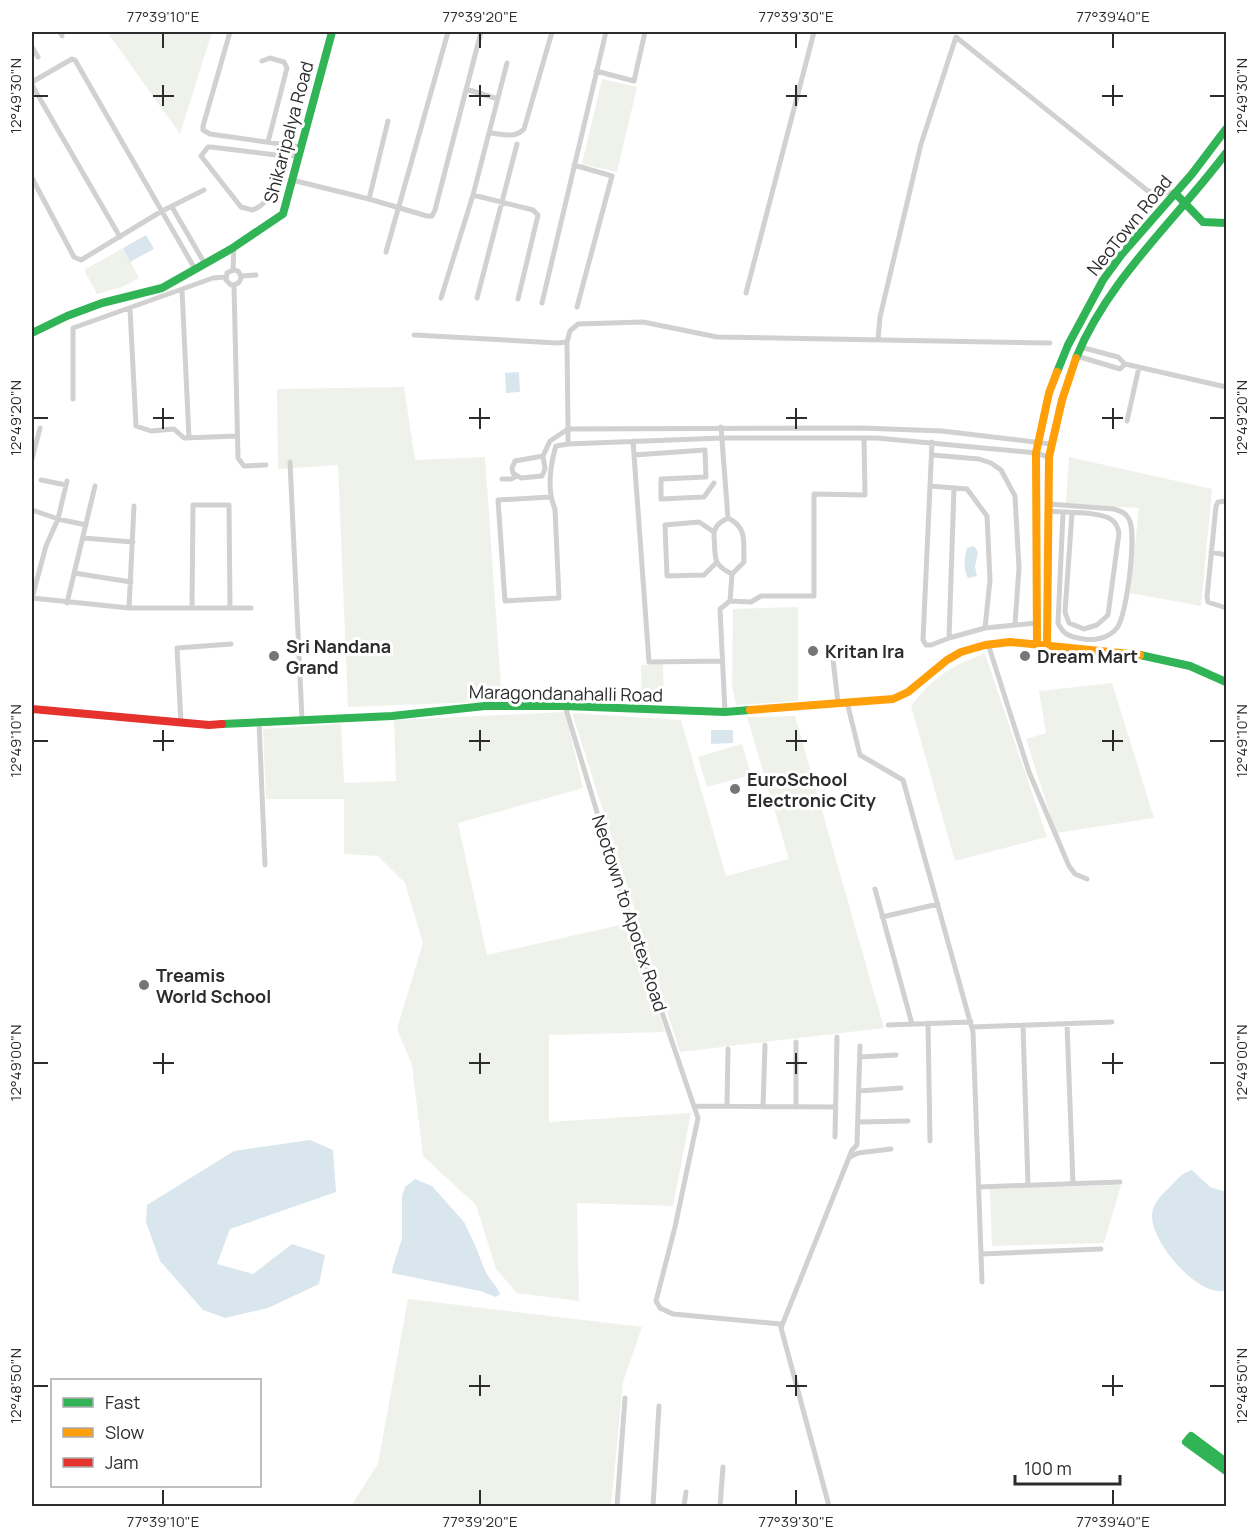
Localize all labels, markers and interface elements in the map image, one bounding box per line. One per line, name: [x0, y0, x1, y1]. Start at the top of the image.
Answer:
text: 77°39'10"E: [127, 6, 199, 27]
text: 77°39'20"E: [442, 6, 518, 27]
text: 77°39'30"E: [759, 6, 833, 27]
text: 77°39'40"E: [1076, 6, 1150, 27]
text: 12°49'30"N: [5, 58, 26, 134]
street label: Shikaripalya Road: [258, 58, 318, 206]
text: 12°49'30"N: [1231, 58, 1252, 134]
street label: NeoTown Road: [1081, 170, 1177, 280]
text: 12°49'20"N: [5, 380, 26, 456]
text: 12°49'20"N: [1231, 380, 1252, 456]
place label: Sri Nandana Grand: [286, 634, 391, 679]
place label: Kritan Ira: [825, 639, 904, 663]
marker: Kritan Ira: [806, 644, 820, 658]
place label: Dream Mart: [1037, 644, 1138, 668]
marker: Sri Nandana Grand: [267, 649, 281, 663]
marker: Dream Mart: [1018, 649, 1032, 663]
street label: Maragondanahalli Road: [469, 679, 663, 707]
text: 12°49'10"N: [5, 704, 26, 778]
text: 12°49'10"N: [1231, 704, 1252, 778]
place label: EuroSchool Electronic City: [747, 767, 876, 812]
marker: EuroSchool Electronic City: [728, 782, 742, 796]
street label: Neotown to Apotex Road: [587, 812, 673, 1014]
place label: Treamis World School: [156, 963, 271, 1008]
marker: Treamis World School: [137, 978, 151, 992]
text: 12°49'00"N: [5, 1025, 26, 1101]
text: 12°49'00"N: [1231, 1025, 1252, 1101]
text: 12°48'50"N: [5, 1348, 26, 1424]
text: 12°48'50"N: [1231, 1348, 1252, 1424]
legend: [51, 1379, 261, 1487]
text: Fast: [105, 1390, 140, 1414]
text: Slow: [105, 1420, 145, 1444]
scale bar: [1015, 1448, 1120, 1486]
text: Jam: [105, 1450, 139, 1474]
text: 100 m: [1024, 1456, 1072, 1480]
text: 77°39'10"E: [127, 1511, 199, 1532]
text: 77°39'20"E: [442, 1511, 518, 1532]
text: 77°39'30"E: [759, 1511, 833, 1532]
text: 77°39'40"E: [1076, 1511, 1150, 1532]

